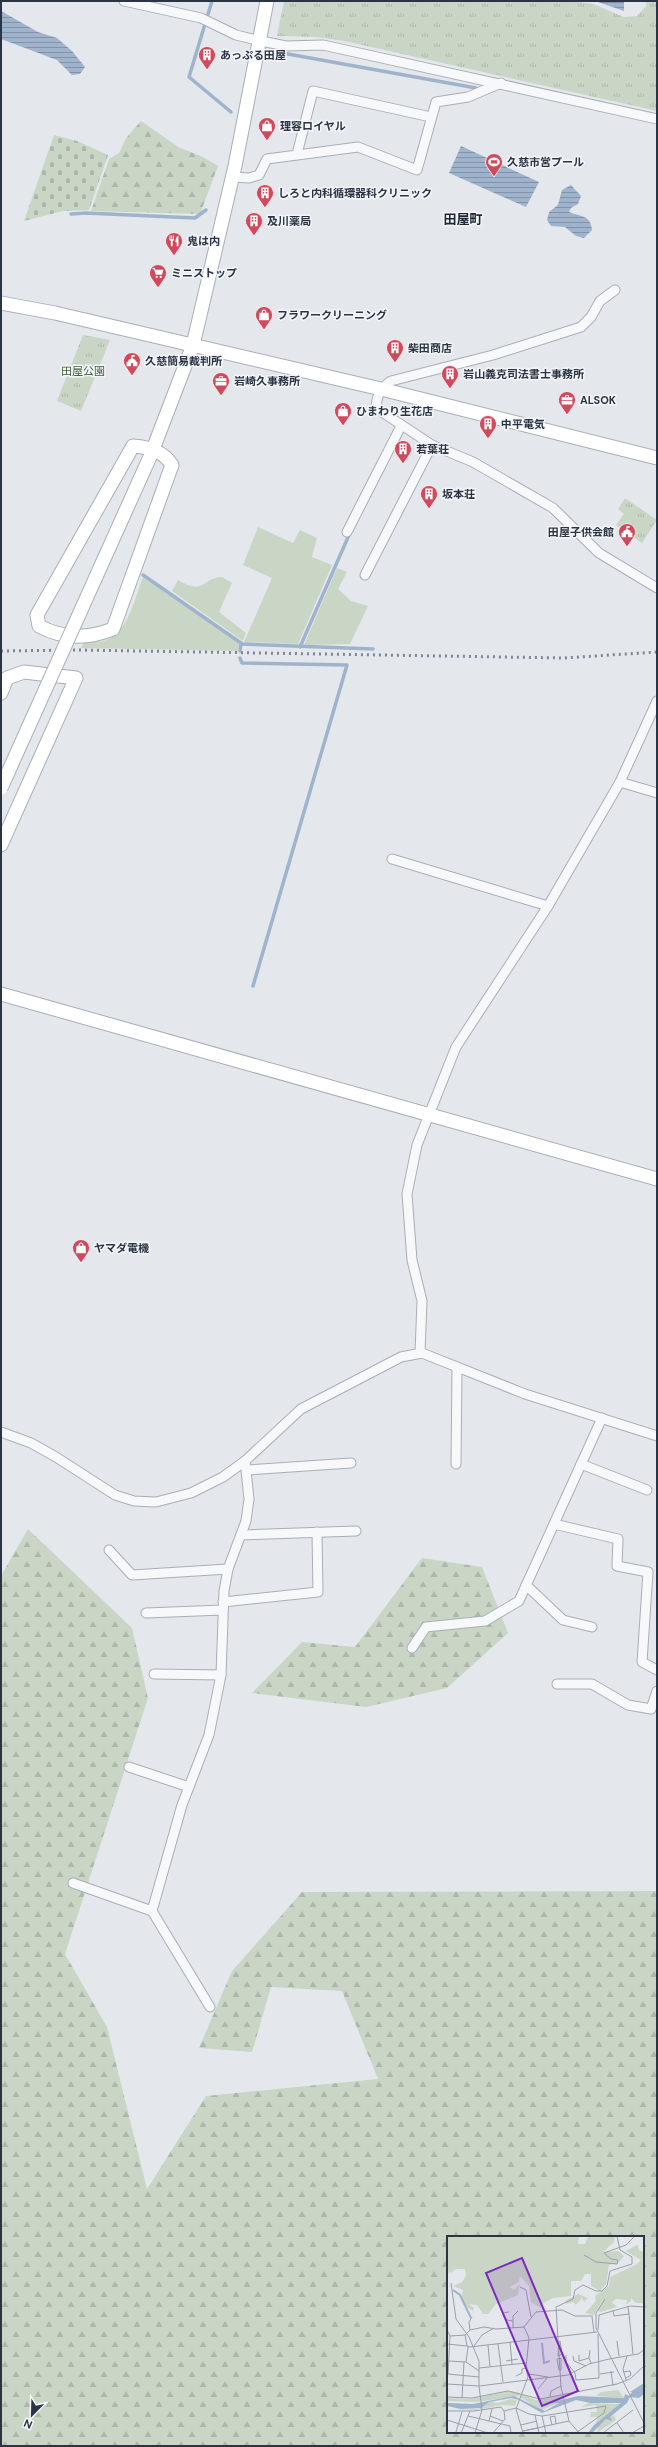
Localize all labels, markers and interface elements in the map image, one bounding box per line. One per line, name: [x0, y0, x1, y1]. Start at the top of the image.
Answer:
building icon: あっぷる田屋: [197, 45, 217, 70]
place label: あっぷる田屋: [220, 48, 286, 62]
shop icon: 理容ロイヤル: [257, 116, 277, 141]
place label: 理容ロイヤル: [280, 119, 346, 133]
sports icon: 久慈市営プール: [484, 152, 504, 177]
place label: 久慈市営プール: [507, 155, 584, 169]
building icon: しろと内科循環器科クリニック: [255, 183, 275, 208]
place label: しろと内科循環器科クリニック: [278, 186, 432, 200]
building icon: 及川薬局: [244, 211, 264, 236]
district label: 田屋町: [443, 211, 483, 228]
place label: 及川薬局: [267, 214, 311, 228]
restaurant icon: 鬼は内: [164, 231, 184, 256]
place label: 鬼は内: [187, 234, 220, 248]
supermarket icon: ミニストップ: [148, 263, 168, 288]
place label: ミニストップ: [171, 266, 237, 280]
shop icon: フラワークリーニング: [254, 305, 274, 330]
place label: フラワークリーニング: [277, 308, 387, 322]
building icon: 柴田商店: [385, 338, 405, 363]
place label: 柴田商店: [408, 341, 452, 355]
public building icon: 久慈簡易裁判所: [122, 351, 142, 376]
place label: 久慈簡易裁判所: [145, 354, 222, 368]
park label: 田屋公園: [61, 364, 105, 378]
building icon: 岩山義克司法書士事務所: [440, 364, 460, 389]
place label: 岩山義克司法書士事務所: [463, 367, 584, 381]
office icon: 岩崎久事務所: [211, 371, 231, 396]
place label: 岩崎久事務所: [234, 374, 300, 388]
office icon: ALSOK: [557, 390, 577, 415]
place label: ALSOK: [580, 393, 616, 407]
shop icon: ひまわり生花店: [333, 401, 353, 426]
place label: ひまわり生花店: [356, 404, 433, 418]
building icon: 中平電気: [478, 414, 498, 439]
place label: 中平電気: [501, 417, 545, 431]
building icon: 若葉荘: [393, 439, 413, 464]
place label: 若葉荘: [416, 442, 449, 456]
building icon: 坂本荘: [419, 484, 439, 509]
place label: 坂本荘: [442, 487, 475, 501]
public building icon: 田屋子供会館: [617, 522, 637, 547]
place label: 田屋子供会館: [548, 525, 614, 539]
shop icon: ヤマダ電機: [71, 1238, 91, 1263]
place label: ヤマダ電機: [94, 1241, 149, 1255]
inset map: [447, 2236, 644, 2433]
north arrow: [12, 2395, 52, 2435]
text: N: [22, 2416, 35, 2432]

